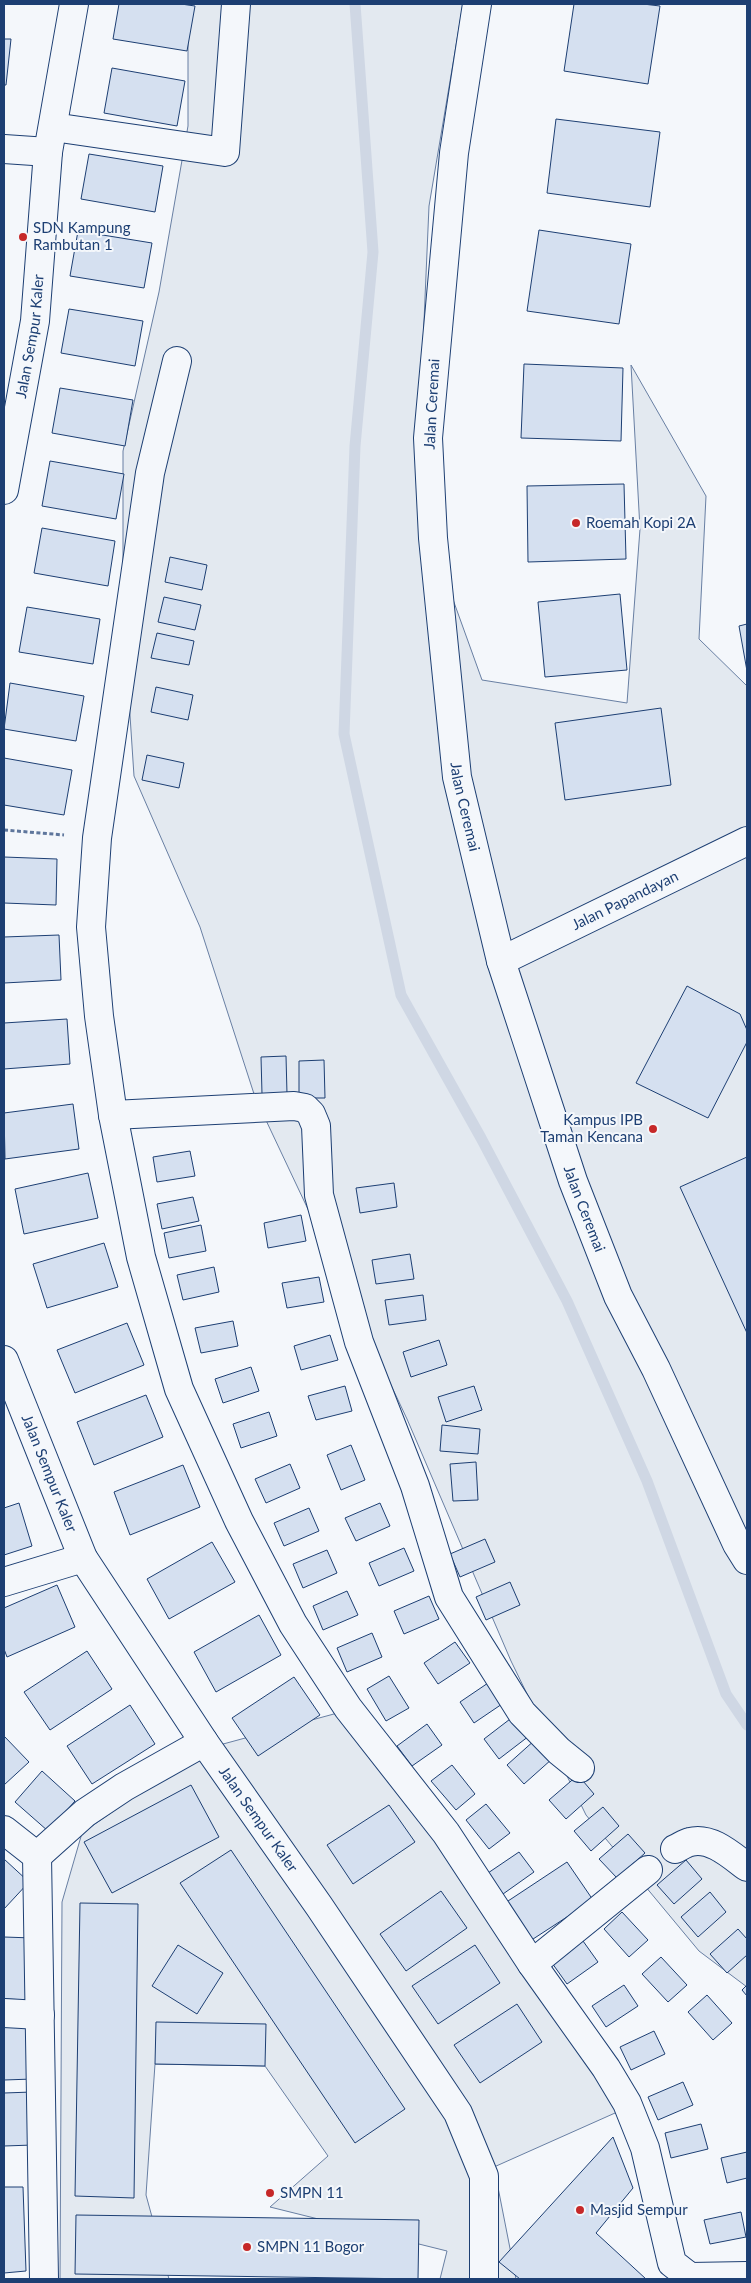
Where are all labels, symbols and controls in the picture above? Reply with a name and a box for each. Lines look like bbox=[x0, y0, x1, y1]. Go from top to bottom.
place label: SDN Kampung Rambutan 1 bbox=[33, 218, 131, 253]
marker: SDN Kampung Rambutan 1 bbox=[17, 231, 29, 243]
street label: Jalan Sempur Kaler bbox=[11, 273, 47, 400]
street label: Jalan Ceremai bbox=[420, 358, 442, 450]
place label: Roemah Kopi 2A bbox=[586, 513, 697, 531]
marker: Roemah Kopi 2A bbox=[570, 517, 582, 529]
street label: Jalan Ceremai bbox=[448, 761, 484, 853]
street label: Jalan Papandayan bbox=[568, 866, 681, 933]
place label: Kampus IPB Taman Kencana bbox=[540, 1110, 643, 1145]
marker: Kampus IPB Taman Kencana bbox=[647, 1123, 659, 1135]
street label: Jalan Ceremai bbox=[561, 1163, 610, 1254]
street label: Jalan Sempur Kaler bbox=[19, 1411, 82, 1535]
street label: Jalan Sempur Kaler bbox=[216, 1762, 303, 1876]
place label: SMPN 11 bbox=[280, 2183, 344, 2201]
marker: SMPN 11 bbox=[264, 2187, 276, 2199]
place label: Masjid Sempur bbox=[590, 2200, 688, 2218]
marker: Masjid Sempur bbox=[574, 2204, 586, 2216]
place label: SMPN 11 Bogor bbox=[257, 2237, 365, 2255]
marker: SMPN 11 Bogor bbox=[241, 2241, 253, 2253]

